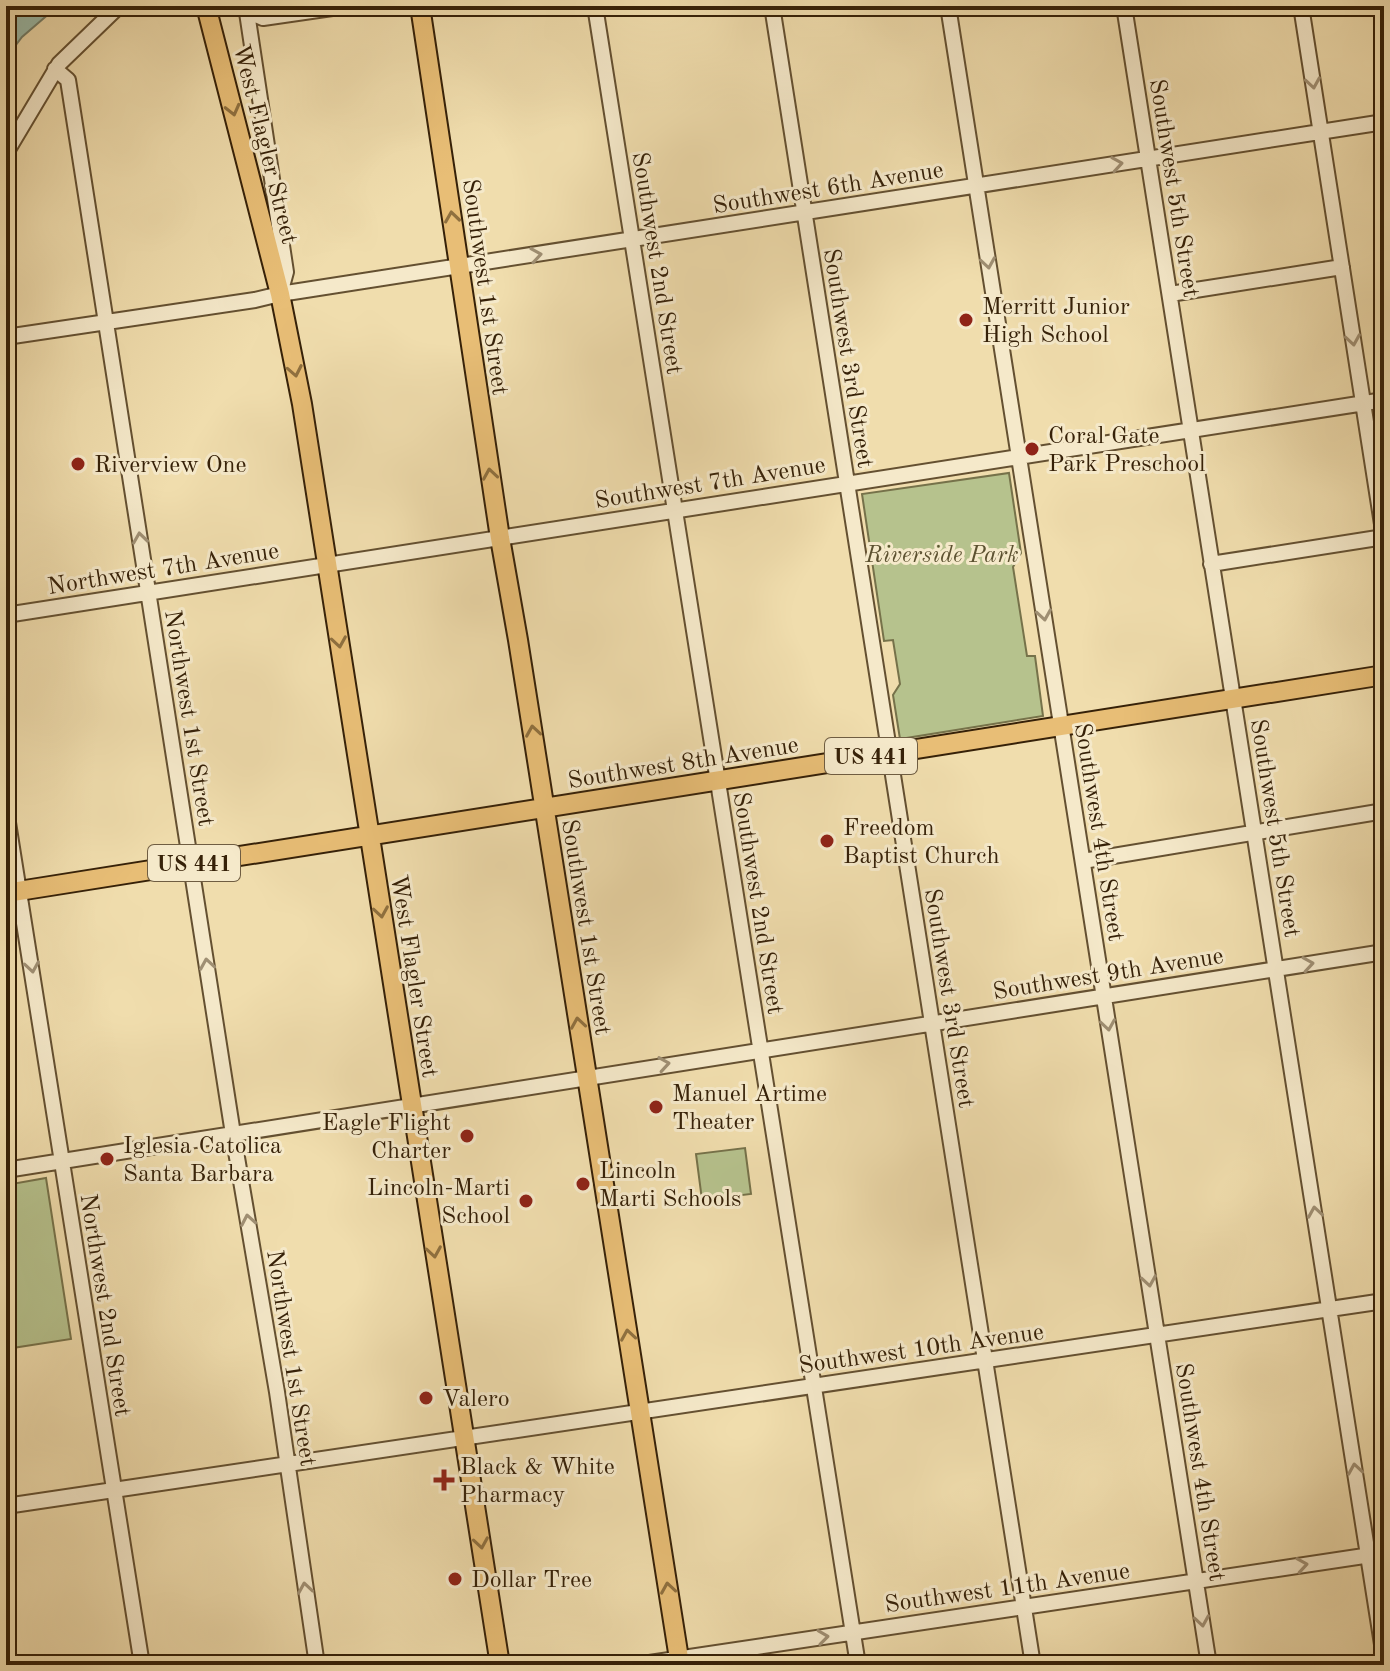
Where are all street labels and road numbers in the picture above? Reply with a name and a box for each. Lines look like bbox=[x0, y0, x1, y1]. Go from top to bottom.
street label: West Flagler Street bbox=[228, 42, 301, 247]
street label: Southwest 5th Street bbox=[1144, 77, 1202, 299]
street label: Southwest 2nd Street bbox=[627, 150, 685, 376]
street label: Southwest 6th Avenue bbox=[711, 159, 945, 219]
street label: Southwest 1st Street bbox=[457, 178, 511, 397]
street label: Southwest 3rd Street bbox=[818, 247, 876, 470]
street label: Southwest 7th Avenue bbox=[593, 454, 827, 514]
street label: Northwest 7th Avenue bbox=[46, 540, 281, 600]
street label: Northwest 1st Street bbox=[159, 608, 217, 828]
street label: Southwest 5th Street bbox=[1245, 717, 1303, 939]
street label: Southwest 4th Street bbox=[1069, 721, 1127, 943]
street label: Southwest 8th Avenue bbox=[566, 734, 800, 794]
road number: US 441 bbox=[825, 738, 917, 774]
street label: Southwest 2nd Street bbox=[728, 790, 786, 1016]
street label: Southwest 1st Street bbox=[556, 818, 614, 1037]
road number: US 441 bbox=[148, 845, 240, 881]
street label: West Flagler Street bbox=[385, 873, 441, 1079]
street label: Southwest 3rd Street bbox=[919, 887, 977, 1110]
street label: Southwest 9th Avenue bbox=[991, 945, 1225, 1005]
street label: Northwest 2nd Street bbox=[75, 1192, 134, 1419]
street label: Northwest 1st Street bbox=[261, 1248, 319, 1468]
street label: Southwest 10th Avenue bbox=[797, 1321, 1045, 1379]
street label: Southwest 4th Street bbox=[1170, 1361, 1228, 1583]
street label: Southwest 11th Avenue bbox=[883, 1560, 1131, 1618]

